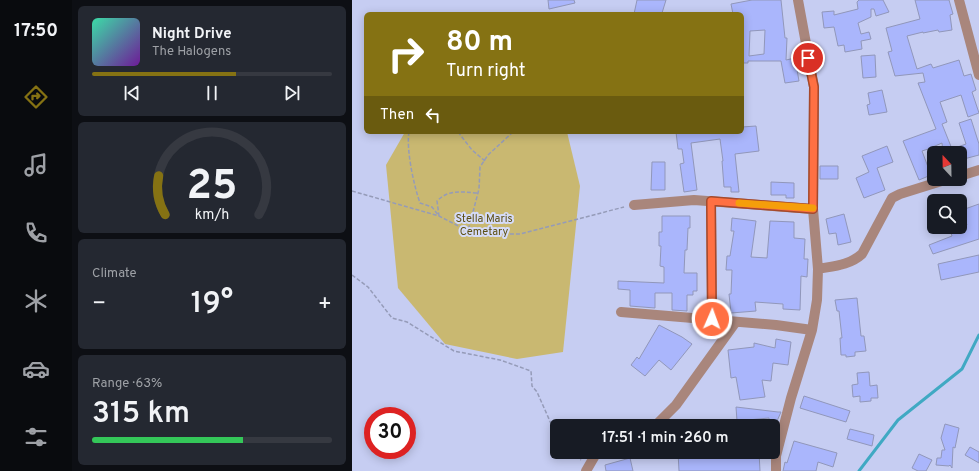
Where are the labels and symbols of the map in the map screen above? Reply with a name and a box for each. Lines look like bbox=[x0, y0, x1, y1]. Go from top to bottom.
pin bbox=[791, 41, 825, 75]
north arrow bbox=[927, 146, 967, 186]
park label: Stella Maris Cemetary bbox=[455, 212, 513, 239]
position arrow bbox=[691, 298, 733, 340]
speed limit sign: 30 bbox=[364, 407, 416, 459]

